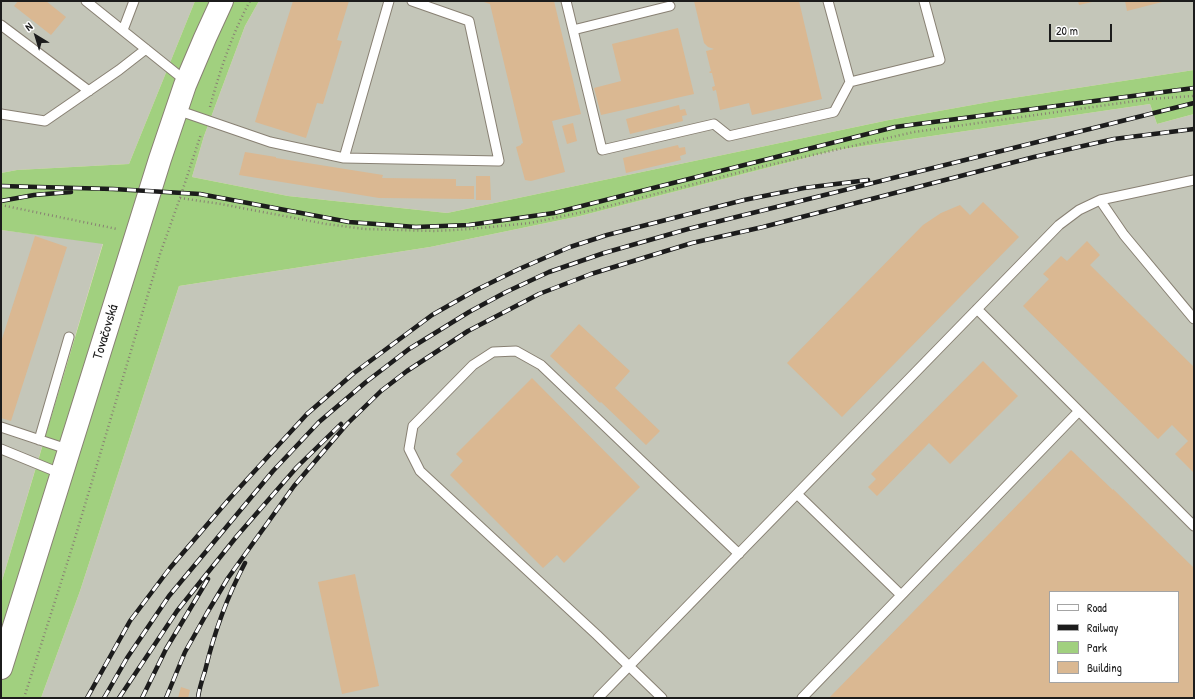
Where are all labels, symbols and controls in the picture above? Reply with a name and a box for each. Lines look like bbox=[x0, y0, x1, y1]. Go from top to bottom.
north arrow bbox=[16, 16, 56, 56]
scale bar bbox=[1051, 16, 1114, 42]
text: N bbox=[22, 19, 35, 34]
text: 20 m bbox=[1056, 22, 1078, 39]
street label: Tovačovská bbox=[90, 302, 122, 362]
legend bbox=[1049, 591, 1179, 683]
text: Road bbox=[1087, 599, 1107, 616]
text: Railway bbox=[1087, 619, 1118, 636]
text: Park bbox=[1087, 639, 1107, 656]
text: Building bbox=[1087, 659, 1122, 676]

